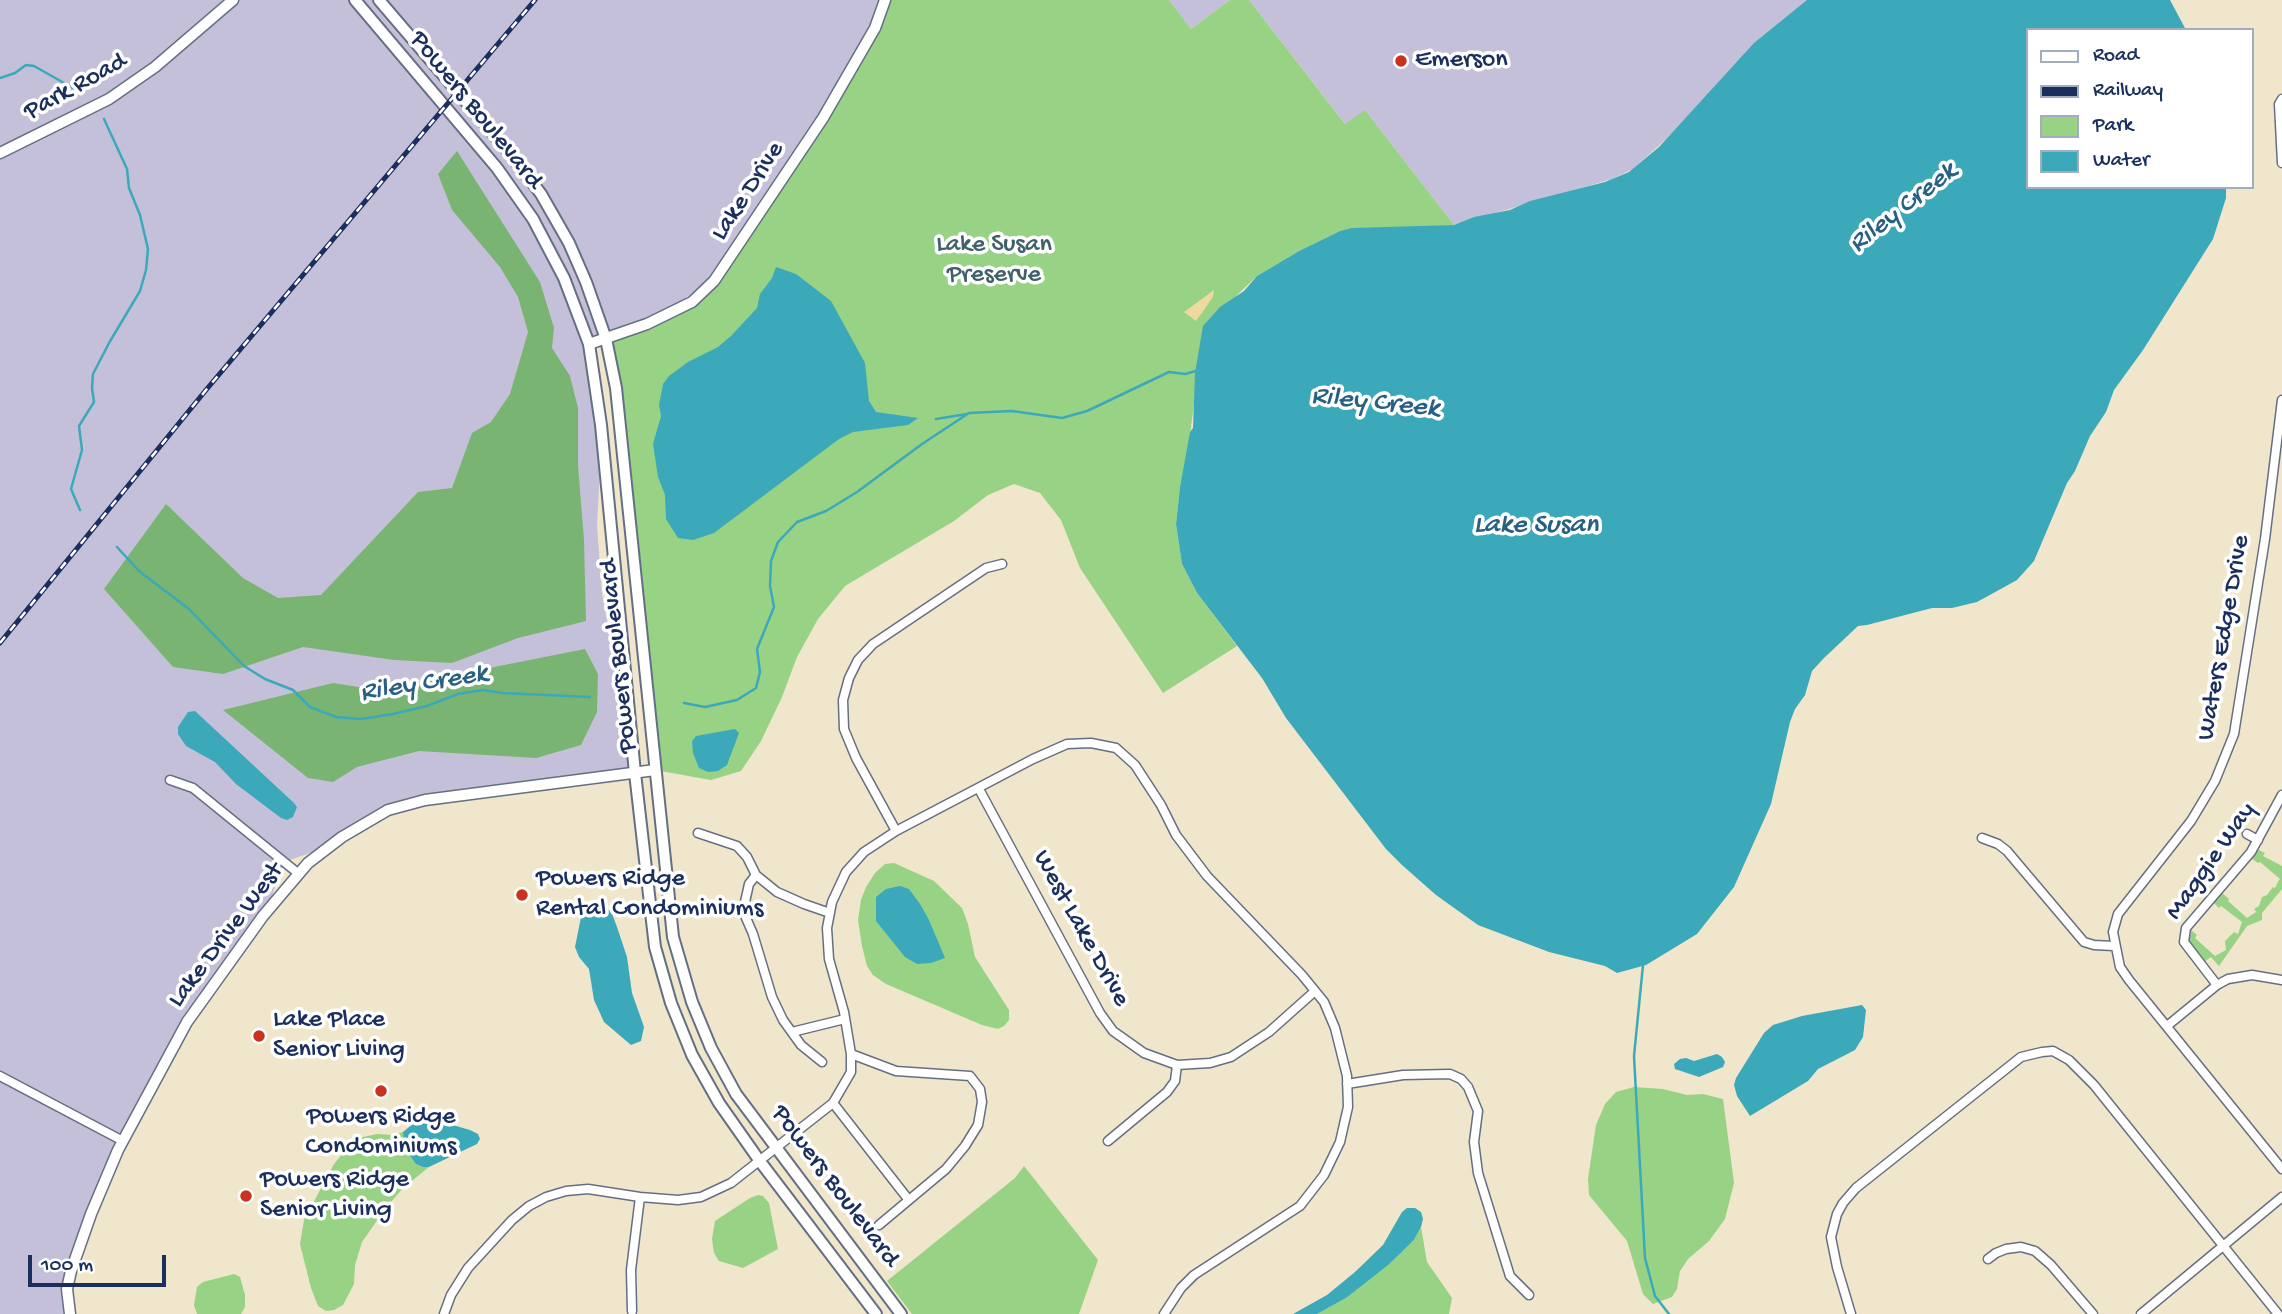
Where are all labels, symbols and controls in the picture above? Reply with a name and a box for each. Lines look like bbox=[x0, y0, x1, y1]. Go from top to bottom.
street label: Powers Boulevard bbox=[402, 25, 548, 197]
legend bbox=[2026, 28, 2254, 189]
text: Road bbox=[2093, 44, 2139, 69]
place label: Emerson bbox=[1415, 45, 1508, 77]
street label: Park Road bbox=[19, 47, 133, 129]
marker: Emerson bbox=[1393, 53, 1409, 69]
text: Railway bbox=[2093, 79, 2163, 104]
text: Park bbox=[2093, 114, 2133, 139]
street label: Lake Drive bbox=[705, 137, 793, 247]
text: Water bbox=[2093, 149, 2149, 174]
water label: Riley Creek bbox=[1843, 156, 1965, 262]
park label: Lake Susan Preserve bbox=[936, 230, 1052, 292]
water label: Riley Creek bbox=[1309, 381, 1441, 427]
water label: Lake Susan bbox=[1474, 510, 1598, 544]
street label: Waters Edge Drive bbox=[2192, 533, 2258, 743]
street label: Powers Boulevard bbox=[594, 557, 646, 755]
water label: Riley Creek bbox=[358, 658, 490, 712]
street label: Maggie Way bbox=[2160, 797, 2264, 927]
street label: West Lake Drive bbox=[1024, 845, 1136, 1013]
street label: Lake Drive West bbox=[162, 857, 292, 1015]
place label: Powers Ridge Rental Condominiums bbox=[536, 864, 763, 926]
marker: Powers Ridge Rental Condominiums bbox=[514, 887, 530, 903]
place label: Lake Place Senior Living bbox=[273, 1005, 405, 1066]
marker: Lake Place Senior Living bbox=[251, 1028, 267, 1044]
marker: Powers Ridge Condominiums bbox=[373, 1083, 389, 1099]
street label: Powers Boulevard bbox=[763, 1100, 905, 1274]
place label: Powers Ridge Condominiums bbox=[306, 1102, 456, 1164]
place label: Powers Ridge Senior Living bbox=[260, 1165, 409, 1226]
marker: Powers Ridge Senior Living bbox=[238, 1188, 254, 1204]
scale bar bbox=[32, 1240, 170, 1284]
text: 100 m bbox=[41, 1254, 93, 1279]

